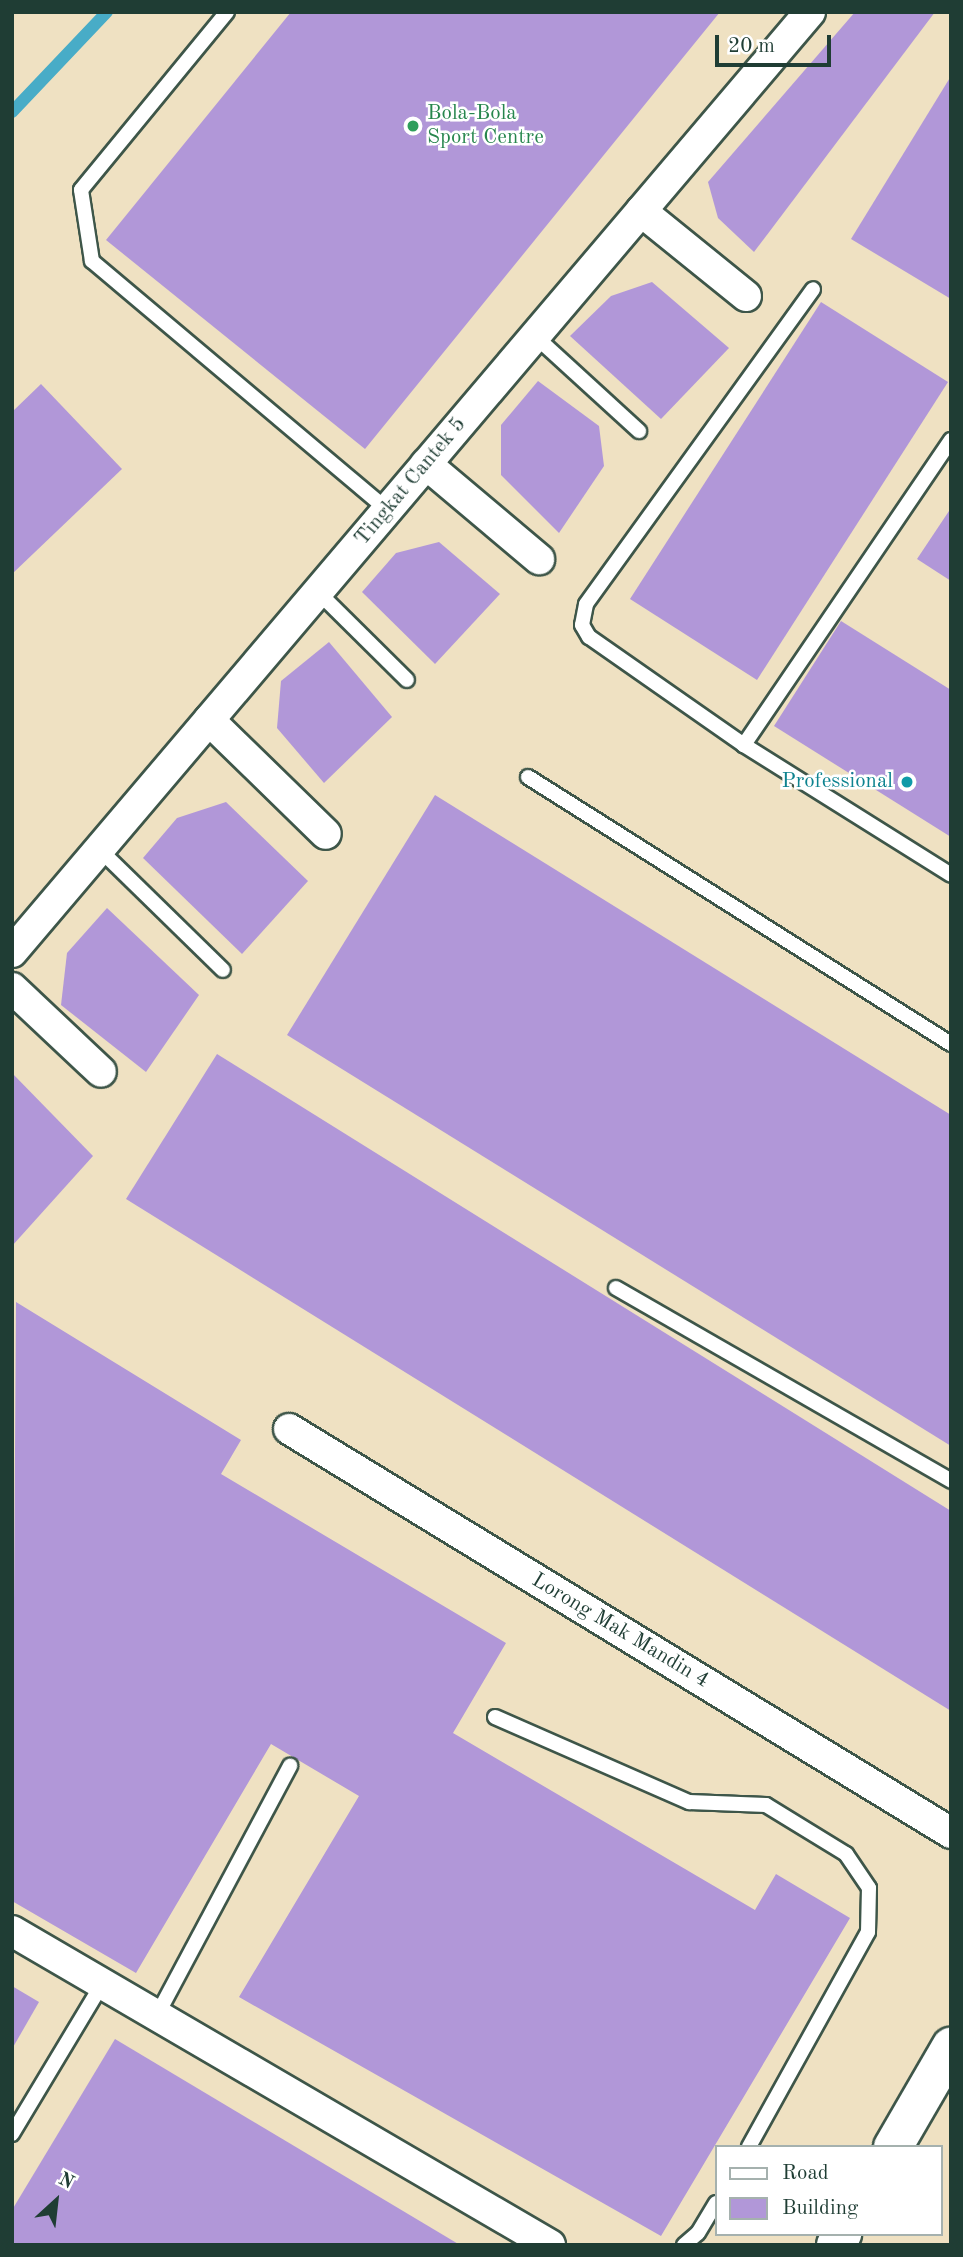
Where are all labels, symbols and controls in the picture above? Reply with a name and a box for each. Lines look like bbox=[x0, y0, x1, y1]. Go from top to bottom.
scale bar bbox=[718, 21, 834, 65]
text: 20 m bbox=[728, 36, 775, 57]
place label: Bola-Bola Sport Centre bbox=[427, 101, 544, 151]
marker: Bola-Bola Sport Centre bbox=[405, 118, 421, 134]
street label: Tingkat Cantek 5 bbox=[350, 413, 472, 551]
place label: Professional bbox=[781, 769, 893, 795]
marker: Professional bbox=[899, 774, 915, 790]
street label: Lorong Mak Mandin 4 bbox=[527, 1568, 713, 1694]
legend bbox=[715, 2145, 942, 2236]
text: Road bbox=[782, 2163, 829, 2184]
north arrow bbox=[21, 2166, 91, 2236]
text: N bbox=[55, 2170, 77, 2194]
text: Building bbox=[782, 2198, 858, 2219]

